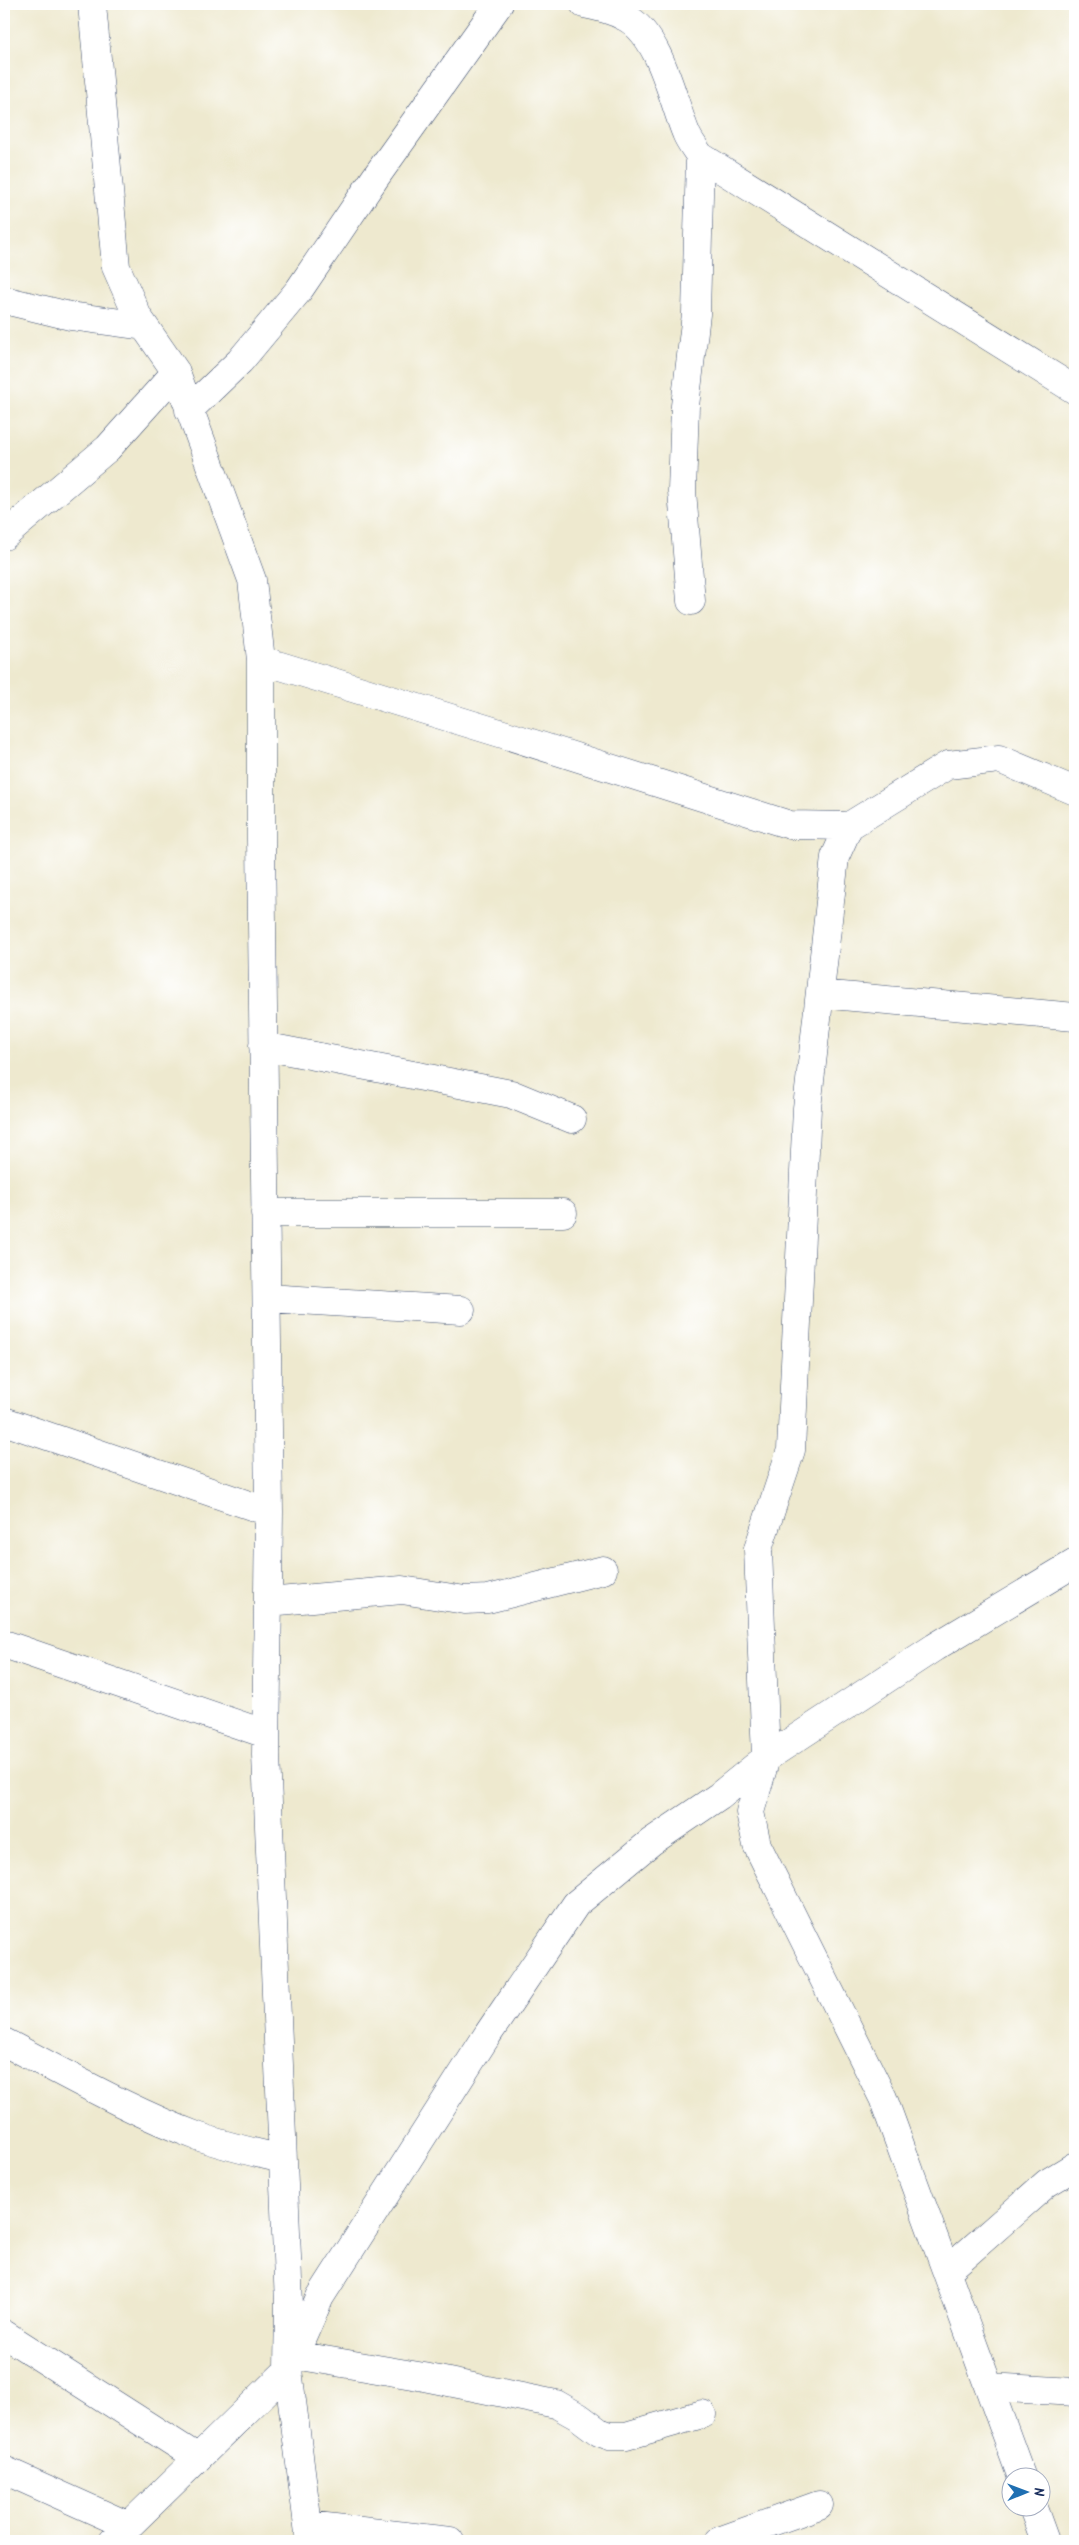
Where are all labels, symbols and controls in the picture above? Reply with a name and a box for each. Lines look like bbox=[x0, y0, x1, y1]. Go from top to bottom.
north arrow bbox=[1002, 2468, 1052, 2518]
text: N bbox=[1027, 2487, 1049, 2497]

